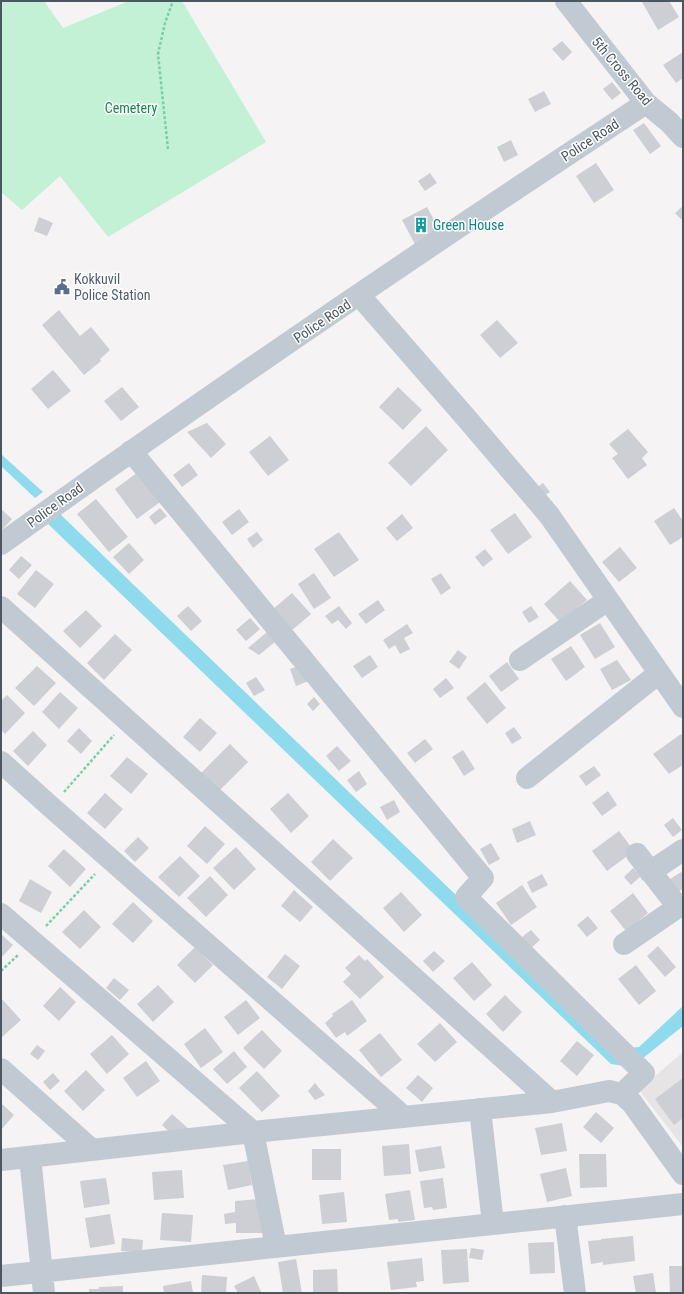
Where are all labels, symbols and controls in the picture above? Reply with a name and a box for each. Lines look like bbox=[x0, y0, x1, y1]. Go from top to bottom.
street label: 5th Cross Road bbox=[589, 34, 655, 108]
park label: Cemetery bbox=[105, 100, 157, 116]
street label: Police Road bbox=[558, 115, 622, 165]
building icon: Green House bbox=[412, 216, 430, 234]
place label: Green House bbox=[433, 217, 504, 233]
place label: Kokkuvil Police Station bbox=[74, 271, 151, 303]
public building icon: Kokkuvil Police Station bbox=[53, 278, 71, 296]
street label: Police Road bbox=[290, 296, 354, 346]
street label: Police Road bbox=[24, 479, 86, 531]

